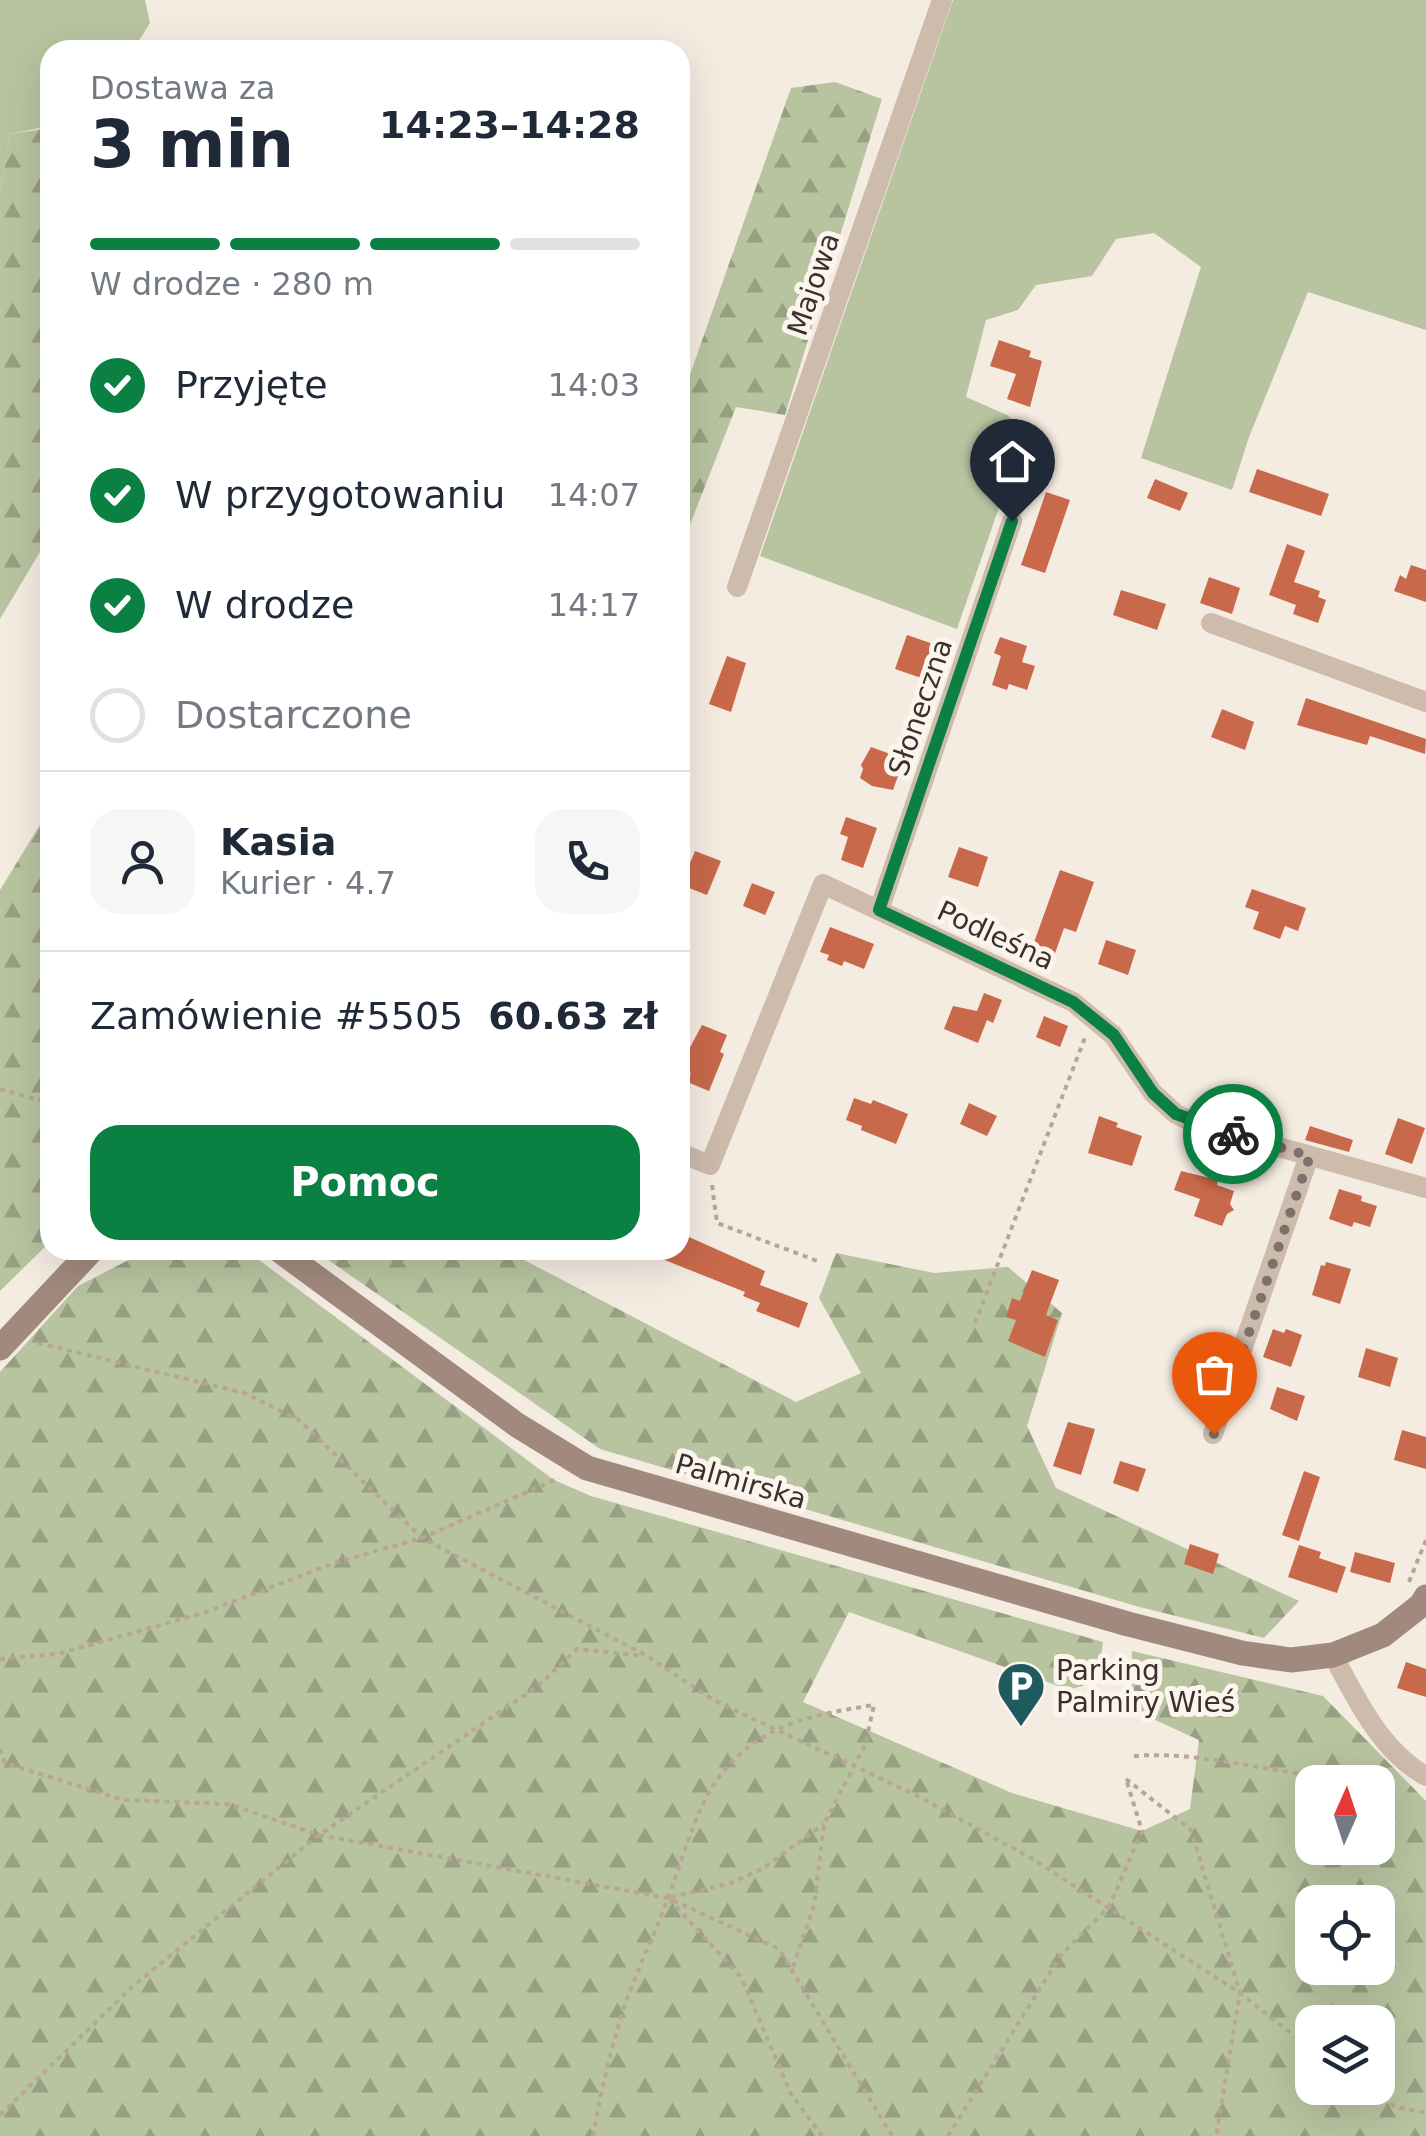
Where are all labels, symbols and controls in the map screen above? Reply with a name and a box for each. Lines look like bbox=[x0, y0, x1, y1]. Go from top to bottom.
text: Dostawa za bbox=[90, 69, 275, 107]
text: 14:23–14:28 bbox=[379, 103, 640, 147]
text: 3 min bbox=[90, 107, 294, 182]
street label: Majowa bbox=[781, 229, 846, 340]
text: W drodze · 280 m bbox=[90, 265, 374, 303]
icon: check bbox=[90, 358, 145, 413]
text: Przyjęte bbox=[175, 363, 328, 407]
text: 14:03 bbox=[548, 366, 640, 404]
pin bbox=[970, 419, 1055, 522]
icon: home bbox=[985, 434, 1040, 489]
icon: check bbox=[90, 468, 145, 523]
text: W przygotowaniu bbox=[175, 473, 505, 517]
text: 14:07 bbox=[548, 476, 640, 514]
icon: check bbox=[90, 578, 145, 633]
text: W drodze bbox=[175, 583, 354, 627]
text: 14:17 bbox=[548, 586, 640, 624]
street label: Słoneczna bbox=[882, 634, 959, 780]
text: Dostarczone bbox=[175, 693, 412, 737]
button: person bbox=[90, 809, 195, 914]
button: phone bbox=[535, 809, 640, 914]
text: Kasia bbox=[220, 820, 336, 864]
text: Kurier · 4.7 bbox=[220, 864, 396, 902]
street label: Podleśna bbox=[932, 894, 1060, 977]
text: Zamówienie #5505 bbox=[90, 994, 463, 1038]
text: 60.63 zł bbox=[488, 994, 658, 1038]
courier bbox=[1183, 1084, 1283, 1184]
icon: bike bbox=[1206, 1107, 1261, 1162]
button: Pomoc bbox=[90, 1125, 640, 1240]
pin bbox=[1172, 1332, 1257, 1435]
icon: bag bbox=[1187, 1347, 1242, 1402]
street label: Palmirska bbox=[672, 1447, 810, 1516]
place label: Parking Palmiry Wieś bbox=[1056, 1654, 1235, 1719]
parking icon: Parking Palmiry Wieś bbox=[995, 1660, 1047, 1728]
north arrow bbox=[1295, 1765, 1395, 1865]
map controls bbox=[1295, 1765, 1395, 2105]
button: locate bbox=[1295, 1885, 1395, 1985]
button: layers bbox=[1295, 2005, 1395, 2105]

